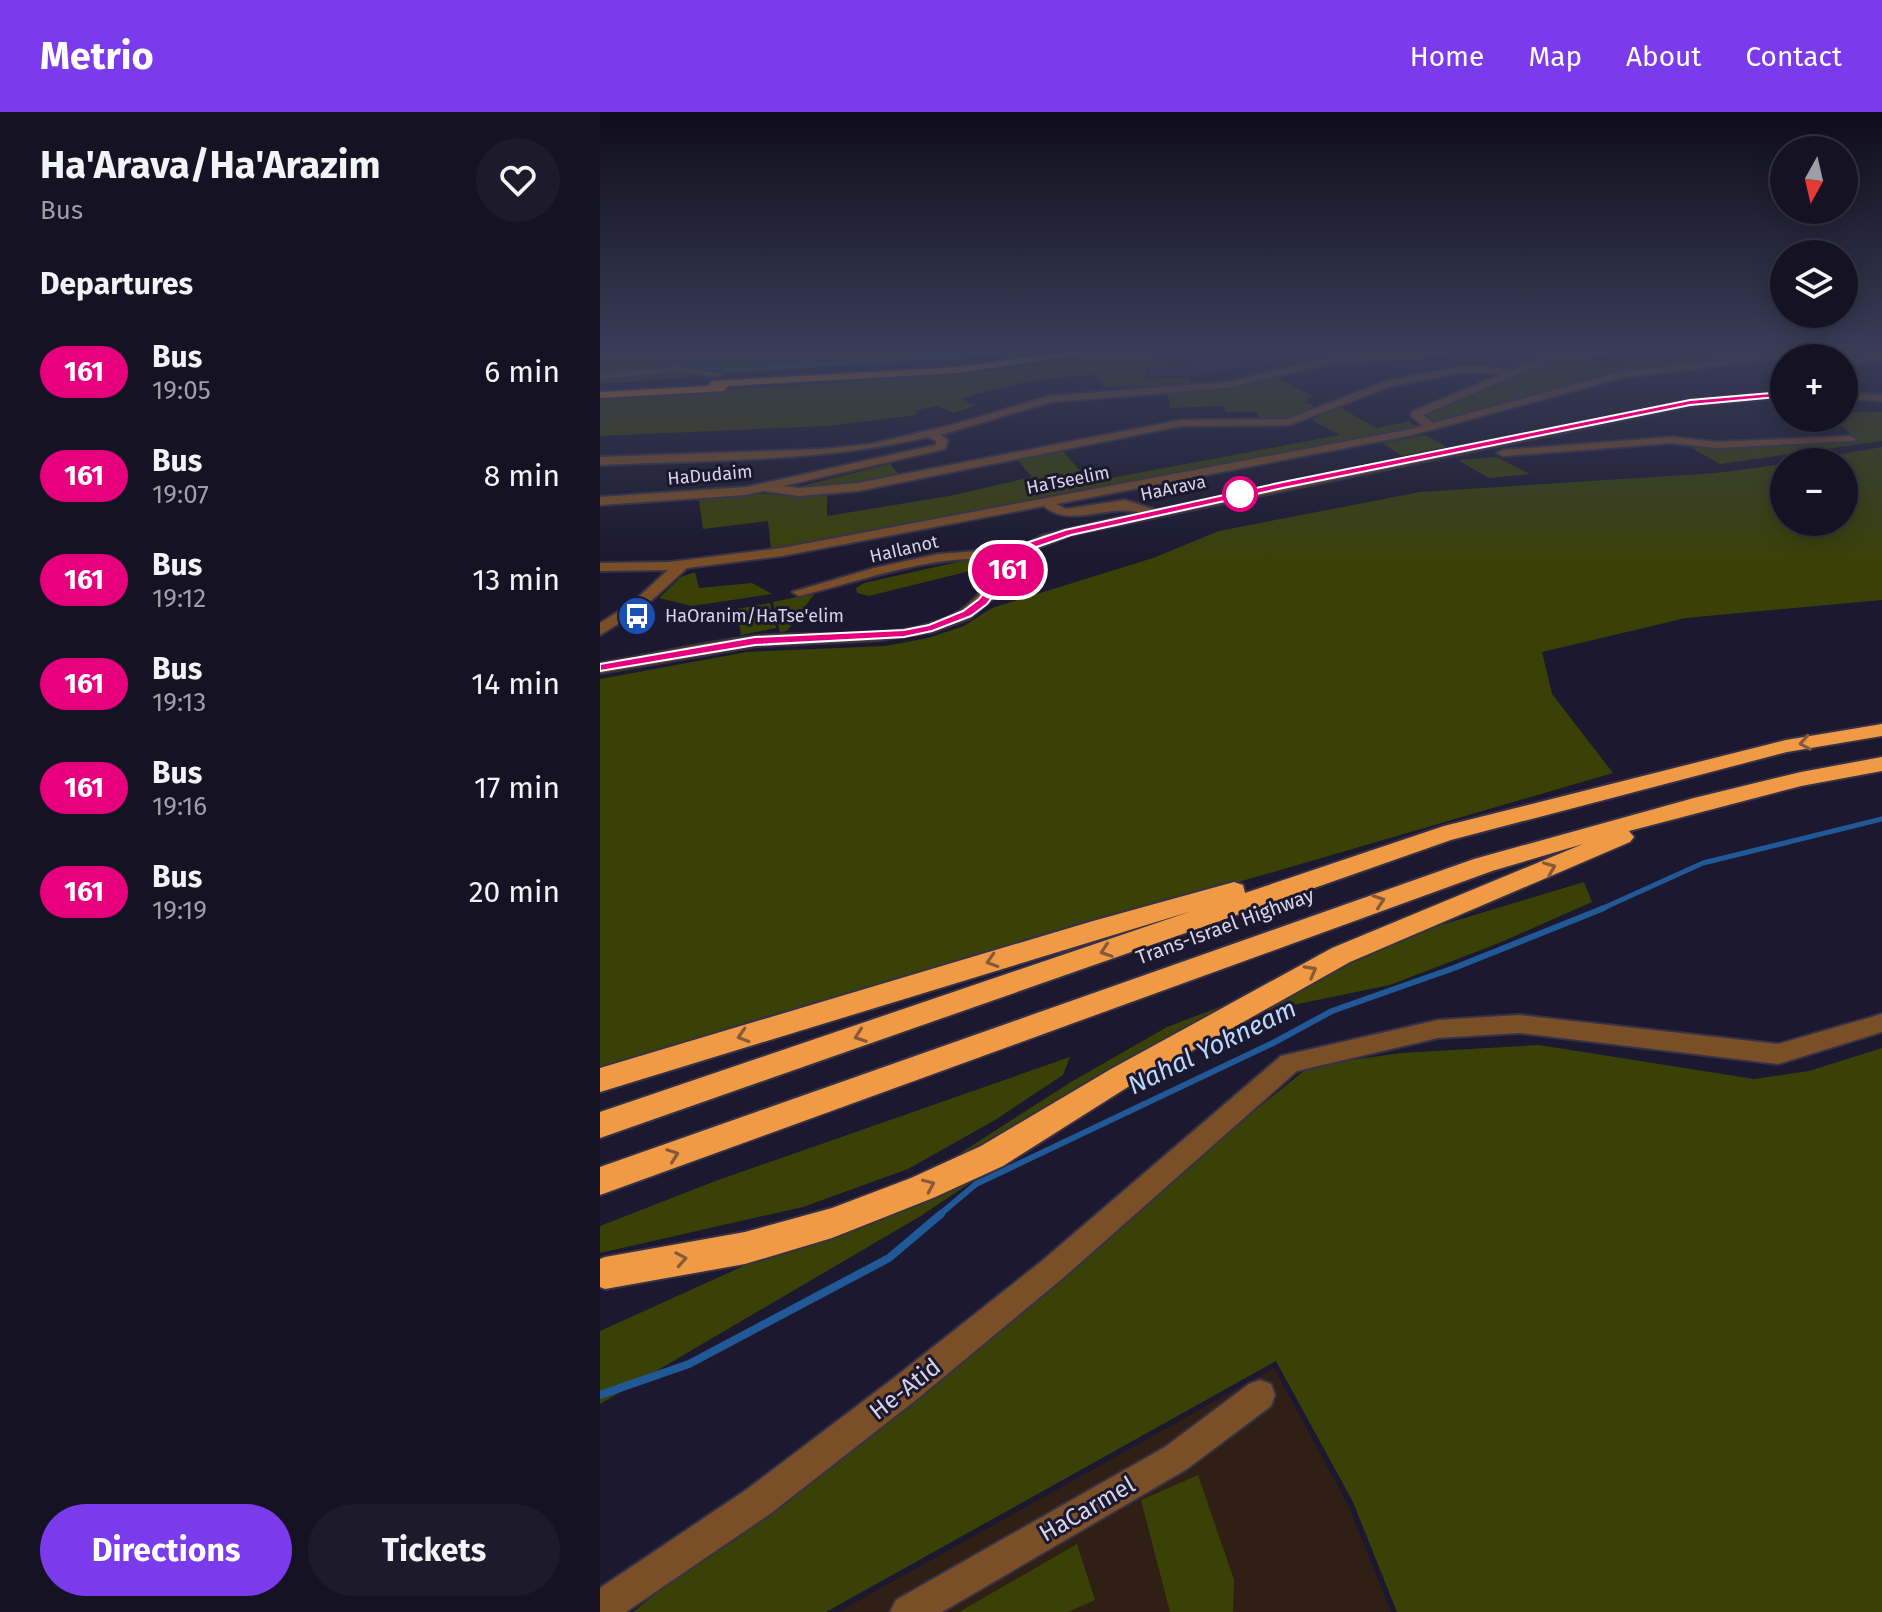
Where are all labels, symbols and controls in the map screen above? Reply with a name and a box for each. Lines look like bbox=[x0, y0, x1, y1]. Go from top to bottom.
text: Metrio bbox=[40, 33, 154, 79]
text: Home bbox=[1410, 40, 1484, 73]
text: Map bbox=[1528, 40, 1582, 73]
text: About bbox=[1626, 40, 1701, 73]
text: Contact bbox=[1745, 40, 1842, 73]
north arrow bbox=[1770, 136, 1858, 224]
map controls bbox=[1770, 136, 1858, 536]
button: heart bbox=[476, 138, 560, 222]
text: Ha'Arava/Ha'Arazim bbox=[40, 142, 381, 188]
text: Bus bbox=[40, 195, 83, 226]
button: layers bbox=[1770, 240, 1858, 328]
text: Departures bbox=[40, 266, 193, 302]
text: Bus bbox=[152, 339, 202, 375]
button: + bbox=[1770, 344, 1858, 432]
text: 6 min bbox=[484, 354, 560, 390]
text: 161 bbox=[64, 355, 104, 388]
text: 19:05 bbox=[152, 375, 211, 406]
text: Bus bbox=[152, 443, 202, 479]
button: − bbox=[1770, 448, 1858, 536]
text: 8 min bbox=[484, 458, 560, 494]
text: 161 bbox=[64, 459, 104, 492]
street label: HaDudaim bbox=[667, 460, 753, 490]
street label: HaTseelim bbox=[1025, 461, 1111, 499]
street label: HaArava bbox=[1138, 470, 1208, 506]
unlabelled marker bbox=[1223, 477, 1257, 511]
text: 19:07 bbox=[152, 479, 209, 510]
street label: HaIlanot bbox=[867, 530, 941, 568]
line badge: 161 bbox=[962, 544, 1054, 596]
text: Bus bbox=[152, 547, 202, 583]
text: 161 bbox=[988, 553, 1028, 586]
text: 13 min bbox=[472, 562, 560, 598]
text: 161 bbox=[64, 563, 104, 596]
text: 19:12 bbox=[152, 583, 206, 614]
bus stop icon: HaOranim/HaTse'elim bbox=[616, 595, 658, 637]
place label: HaOranim/HaTse'elim bbox=[665, 605, 844, 627]
text: Bus bbox=[152, 651, 202, 687]
text: 14 min bbox=[471, 666, 560, 702]
text: 161 bbox=[64, 667, 104, 700]
text: 19:13 bbox=[152, 687, 206, 718]
one-way arrow bbox=[1798, 733, 1812, 750]
text: Bus bbox=[152, 755, 202, 791]
text: 17 min bbox=[474, 770, 560, 806]
text: 161 bbox=[64, 771, 104, 804]
text: 19:16 bbox=[152, 791, 207, 822]
text: Bus bbox=[152, 859, 202, 895]
one-way arrow bbox=[1542, 861, 1556, 878]
text: 20 min bbox=[469, 874, 560, 910]
text: 161 bbox=[64, 875, 104, 908]
street label: Trans-Israel Highway bbox=[1133, 883, 1317, 969]
one-way arrow bbox=[1371, 894, 1385, 910]
text: 19:19 bbox=[152, 895, 207, 926]
one-way arrow bbox=[1100, 941, 1114, 958]
one-way arrow bbox=[985, 952, 999, 968]
one-way arrow bbox=[1303, 965, 1317, 981]
water label: Nahal Yokneam bbox=[1123, 993, 1301, 1101]
one-way arrow bbox=[854, 1026, 868, 1042]
one-way arrow bbox=[737, 1027, 750, 1043]
one-way arrow bbox=[666, 1148, 680, 1165]
one-way arrow bbox=[921, 1178, 936, 1194]
one-way arrow bbox=[675, 1252, 688, 1269]
street label: He-Atid bbox=[864, 1353, 946, 1425]
street label: HaCarmel bbox=[1034, 1470, 1140, 1548]
button: Directions bbox=[40, 1504, 292, 1596]
button: Tickets bbox=[308, 1504, 560, 1596]

